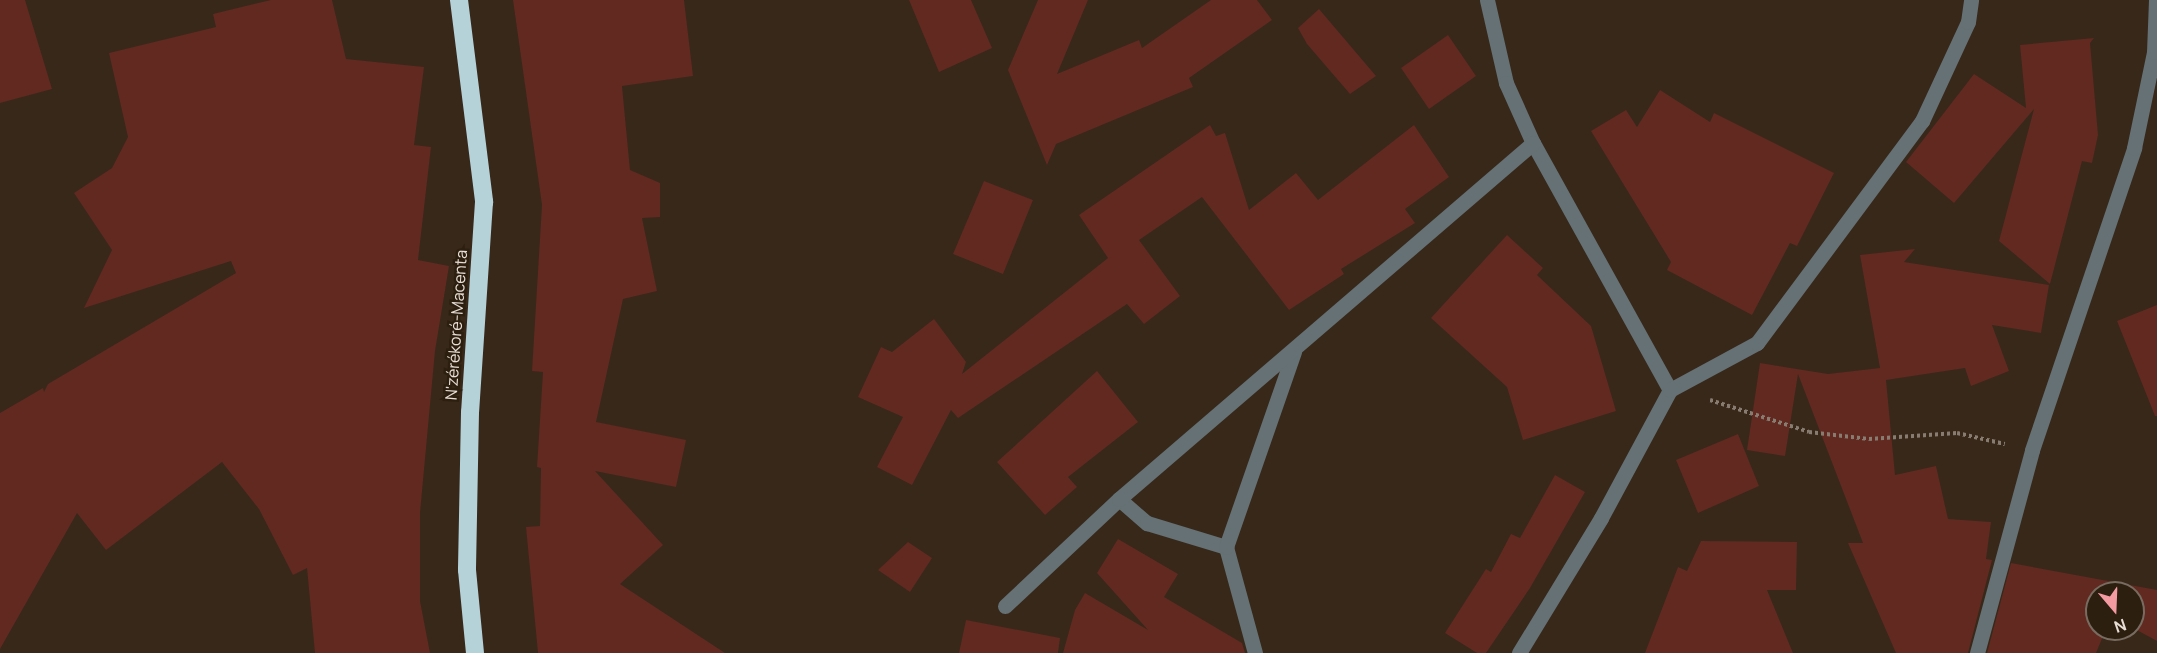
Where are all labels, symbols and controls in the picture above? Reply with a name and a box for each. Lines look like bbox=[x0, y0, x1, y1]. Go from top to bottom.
street label: N'zérékoré-Macenta bbox=[441, 249, 471, 401]
north arrow bbox=[2085, 581, 2145, 641]
text: N bbox=[2111, 614, 2129, 638]

